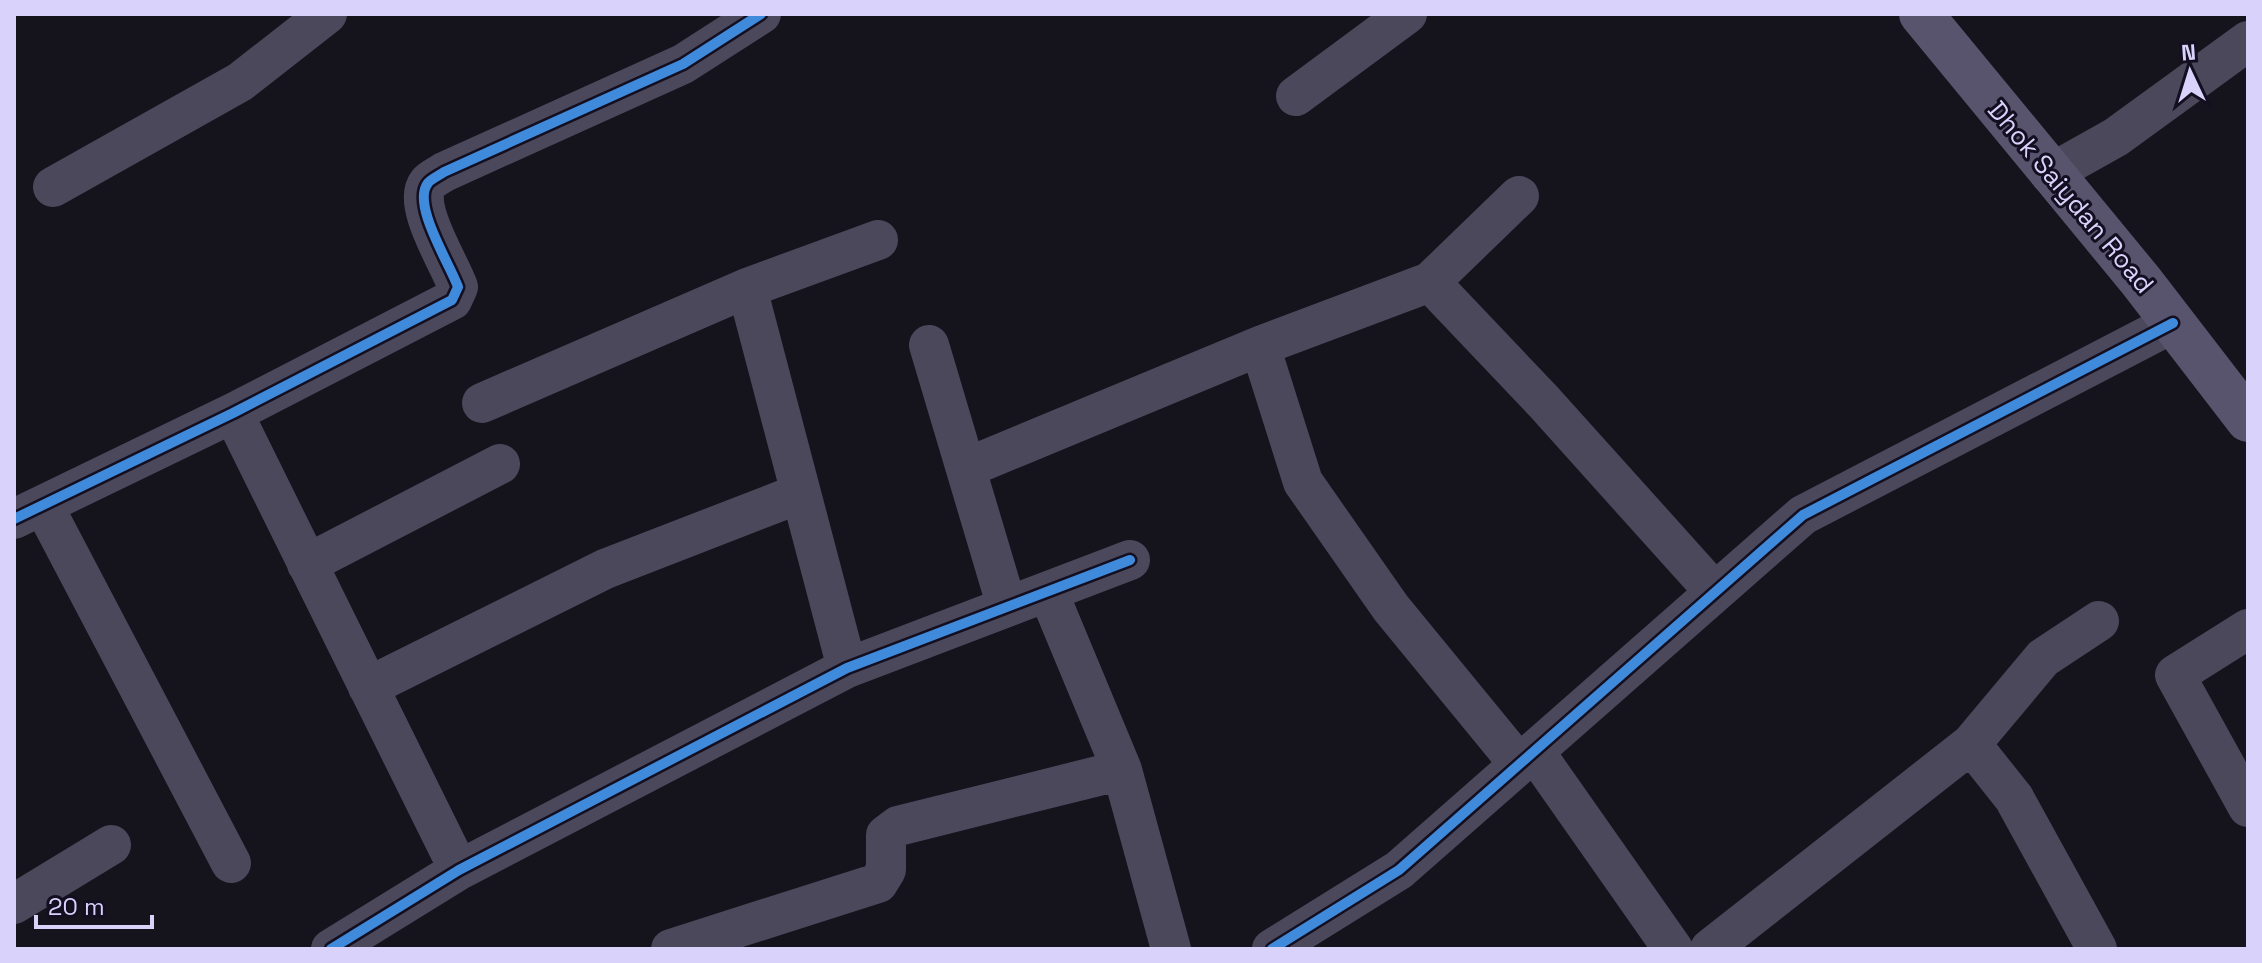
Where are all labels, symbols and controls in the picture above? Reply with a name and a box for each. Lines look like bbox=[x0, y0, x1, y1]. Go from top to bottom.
north arrow bbox=[2150, 32, 2230, 112]
text: N bbox=[2180, 38, 2197, 67]
street label: Dhok Saiydan Road bbox=[1980, 94, 2162, 300]
scale bar bbox=[36, 879, 152, 929]
text: 20 m bbox=[48, 891, 105, 922]

